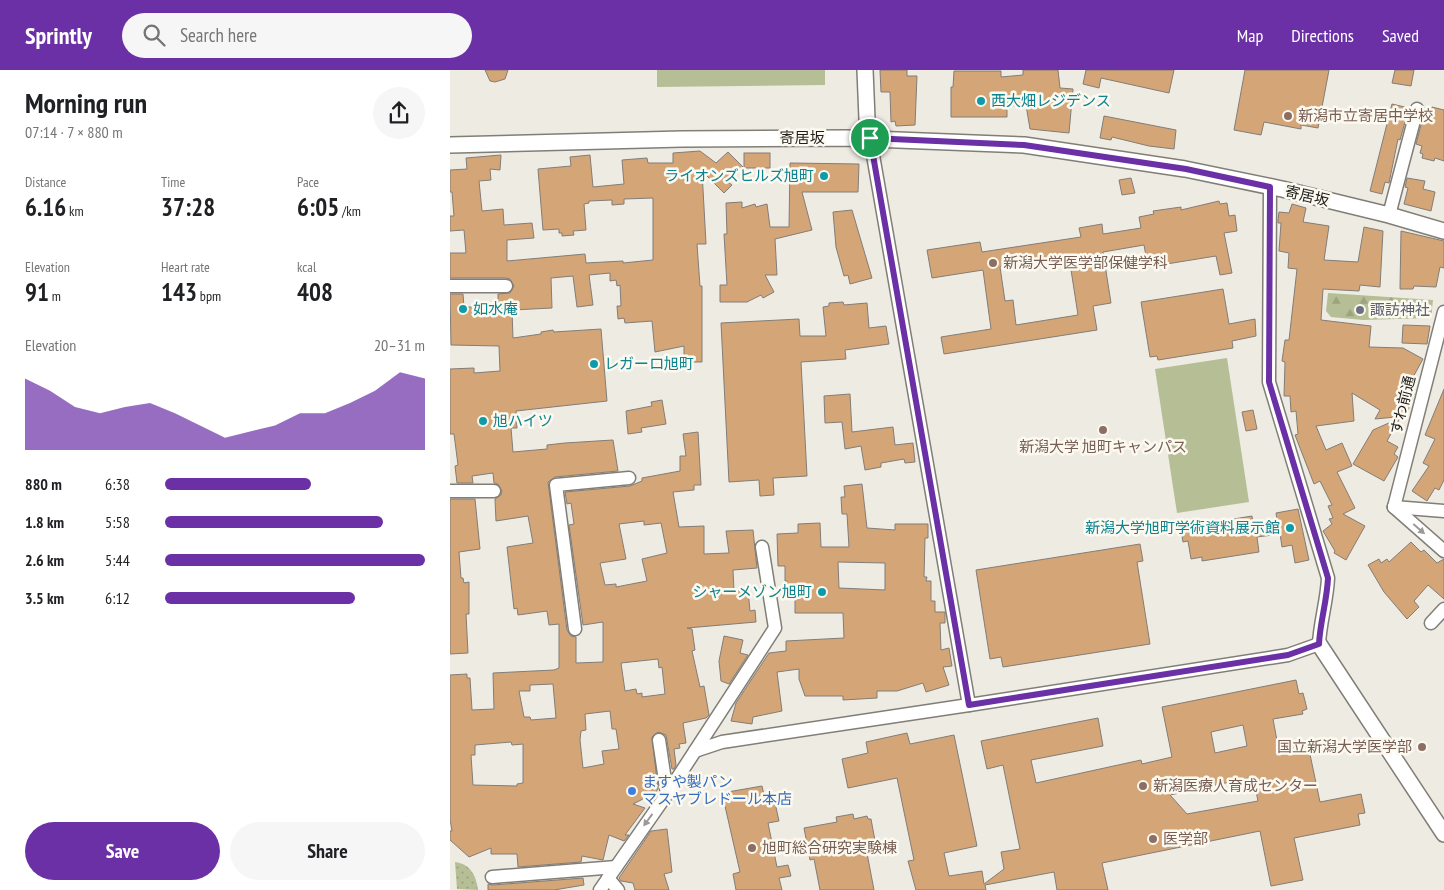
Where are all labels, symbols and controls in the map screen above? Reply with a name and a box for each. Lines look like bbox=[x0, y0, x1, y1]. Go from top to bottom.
search box bbox=[122, 13, 472, 58]
text: Sprintly bbox=[25, 20, 92, 51]
icon: search bbox=[140, 21, 168, 49]
text: Search here bbox=[180, 23, 257, 47]
text: Map bbox=[1237, 24, 1263, 47]
text: Directions bbox=[1291, 24, 1354, 47]
text: Saved bbox=[1382, 24, 1419, 47]
text: Morning run bbox=[25, 84, 147, 121]
button: share bbox=[373, 87, 425, 139]
place label: 西大畑レジデンス bbox=[991, 91, 1111, 110]
marker: 西大畑レジデンス bbox=[975, 95, 987, 107]
place label: 新潟市立寄居中学校 bbox=[1298, 106, 1433, 125]
marker: 新潟市立寄居中学校 bbox=[1282, 110, 1294, 122]
pin bbox=[849, 117, 891, 159]
text: 07:14 · 7 × 880 m bbox=[25, 122, 123, 142]
icon: arrive bbox=[856, 124, 884, 152]
street label: 寄居坂 bbox=[779, 128, 825, 147]
place label: ライオンズヒルズ旭町 bbox=[664, 166, 814, 185]
marker: ライオンズヒルズ旭町 bbox=[818, 170, 830, 182]
text: Distance bbox=[25, 173, 66, 191]
text: Time bbox=[161, 173, 185, 191]
text: Pace bbox=[297, 173, 319, 191]
street label: 寄居坂 bbox=[1283, 181, 1331, 210]
text: 6.16 bbox=[25, 191, 66, 223]
text: 37:28 bbox=[161, 191, 215, 223]
text: 6:05 bbox=[297, 191, 339, 223]
text: km bbox=[66, 202, 84, 220]
text: /km bbox=[339, 202, 361, 220]
place label: 新潟大学医学部保健学科 bbox=[1003, 253, 1168, 272]
marker: 新潟大学医学部保健学科 bbox=[987, 257, 999, 269]
text: Elevation bbox=[25, 258, 70, 276]
text: Heart rate bbox=[161, 258, 210, 276]
text: kcal bbox=[297, 258, 316, 276]
text: 91 bbox=[25, 276, 49, 308]
text: 143 bbox=[161, 276, 197, 308]
text: 408 bbox=[297, 276, 333, 308]
text: m bbox=[49, 287, 61, 305]
text: bpm bbox=[197, 287, 221, 305]
place label: 如水庵 bbox=[473, 299, 518, 318]
place label: 諏訪神社 bbox=[1370, 300, 1430, 319]
marker: 如水庵 bbox=[457, 303, 469, 315]
marker: 諏訪神社 bbox=[1354, 304, 1366, 316]
text: Elevation bbox=[25, 335, 76, 355]
text: 20–31 m bbox=[374, 335, 425, 355]
place label: レガーロ旭町 bbox=[604, 354, 694, 373]
marker: レガーロ旭町 bbox=[588, 358, 600, 370]
street label: すわ前通 bbox=[1386, 373, 1419, 436]
place label: 旭ハイツ bbox=[493, 411, 553, 430]
marker: 旭ハイツ bbox=[477, 415, 489, 427]
marker: 新潟大学 旭町キャンパス bbox=[1097, 424, 1109, 436]
place label: 新潟大学 旭町キャンパス bbox=[1019, 437, 1187, 456]
text: 880 m bbox=[25, 474, 62, 494]
text: 6:38 bbox=[105, 474, 130, 494]
text: 1.8 km bbox=[25, 512, 64, 532]
text: 5:58 bbox=[105, 512, 130, 532]
place label: 新潟大学旭町学術資料展示館 bbox=[1085, 518, 1280, 537]
marker: 新潟大学旭町学術資料展示館 bbox=[1284, 522, 1296, 534]
one-way arrow bbox=[1413, 523, 1425, 534]
text: 2.6 km bbox=[25, 550, 64, 570]
text: 5:44 bbox=[105, 550, 130, 570]
place label: シャーメゾン旭町 bbox=[693, 582, 812, 601]
marker: シャーメゾン旭町 bbox=[816, 586, 828, 598]
text: 3.5 km bbox=[25, 588, 64, 608]
text: 6:12 bbox=[105, 588, 130, 608]
place label: 国立新潟大学医学部 bbox=[1277, 737, 1412, 756]
marker: 国立新潟大学医学部 bbox=[1416, 741, 1428, 753]
place label: ますや製パン マスヤブレドール本店 bbox=[642, 772, 792, 808]
place label: 新潟医療人育成センター bbox=[1153, 776, 1318, 795]
marker: 新潟医療人育成センター bbox=[1137, 780, 1149, 792]
marker: ますや製パン マスヤブレドール本店 bbox=[626, 785, 638, 797]
one-way arrow bbox=[643, 813, 653, 827]
button: Save bbox=[25, 822, 220, 880]
button: Share bbox=[230, 822, 425, 880]
place label: 医学部 bbox=[1163, 829, 1208, 848]
marker: 医学部 bbox=[1147, 833, 1159, 845]
place label: 旭町総合研究実験棟 bbox=[762, 838, 897, 857]
marker: 旭町総合研究実験棟 bbox=[746, 842, 758, 854]

